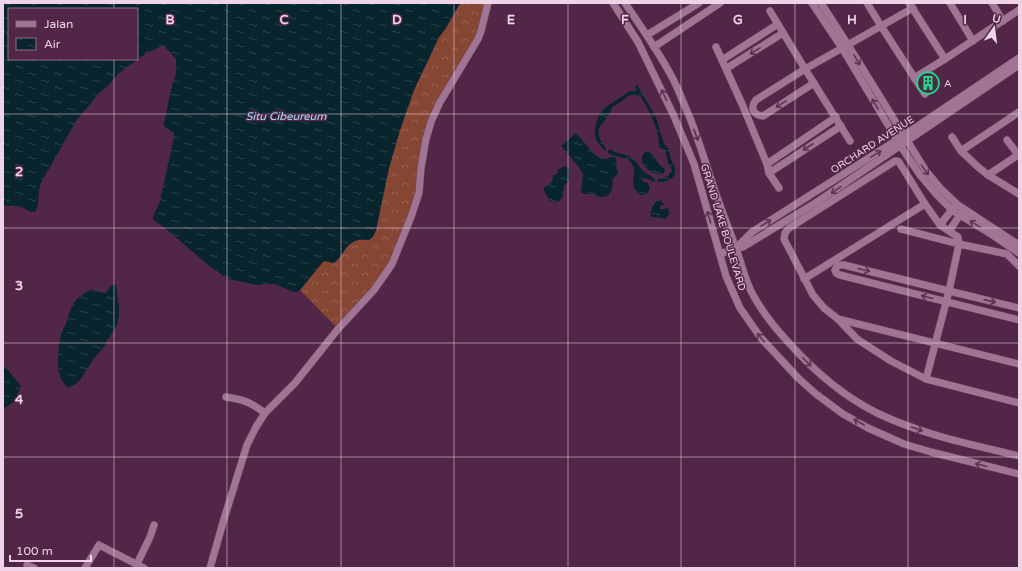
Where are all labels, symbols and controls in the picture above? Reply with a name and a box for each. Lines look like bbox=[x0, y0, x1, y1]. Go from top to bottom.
legend bbox=[8, 8, 138, 60]
north arrow bbox=[974, 8, 1014, 48]
text: U bbox=[991, 11, 1002, 26]
text: B bbox=[165, 12, 175, 28]
text: C bbox=[279, 12, 289, 28]
text: D bbox=[392, 12, 402, 28]
text: E bbox=[507, 12, 515, 28]
text: F bbox=[621, 12, 629, 28]
text: G bbox=[733, 12, 743, 28]
text: H bbox=[847, 12, 857, 28]
text: I bbox=[963, 12, 967, 28]
text: Jalan bbox=[44, 17, 73, 31]
text: Air bbox=[44, 37, 61, 51]
one-way arrow bbox=[749, 47, 761, 55]
one-way arrow bbox=[853, 54, 861, 65]
building icon: A bbox=[915, 70, 941, 96]
place label: A bbox=[944, 78, 951, 90]
one-way arrow bbox=[660, 90, 667, 102]
one-way arrow bbox=[871, 98, 879, 110]
one-way arrow bbox=[776, 100, 787, 108]
water label: Situ Cibeureum bbox=[246, 110, 327, 123]
street label: ORCHARD AVENUE bbox=[829, 113, 916, 176]
one-way arrow bbox=[693, 129, 701, 141]
one-way arrow bbox=[803, 143, 814, 151]
one-way arrow bbox=[870, 149, 882, 157]
street label: GRAND LAKE BOULEVARD bbox=[698, 162, 748, 292]
text: 2 bbox=[15, 164, 23, 180]
one-way arrow bbox=[921, 164, 929, 175]
one-way arrow bbox=[830, 186, 842, 194]
one-way arrow bbox=[705, 211, 712, 224]
one-way arrow bbox=[760, 219, 772, 227]
one-way arrow bbox=[969, 220, 981, 228]
one-way arrow bbox=[857, 267, 870, 274]
text: 3 bbox=[15, 278, 23, 294]
one-way arrow bbox=[921, 292, 934, 300]
one-way arrow bbox=[983, 297, 996, 305]
one-way arrow bbox=[757, 332, 766, 343]
one-way arrow bbox=[802, 357, 812, 367]
text: 4 bbox=[15, 392, 24, 408]
one-way arrow bbox=[853, 418, 865, 426]
one-way arrow bbox=[911, 426, 923, 434]
one-way arrow bbox=[975, 460, 988, 468]
text: 5 bbox=[15, 506, 23, 522]
scale bar bbox=[10, 537, 91, 563]
text: 100 m bbox=[16, 544, 53, 558]

